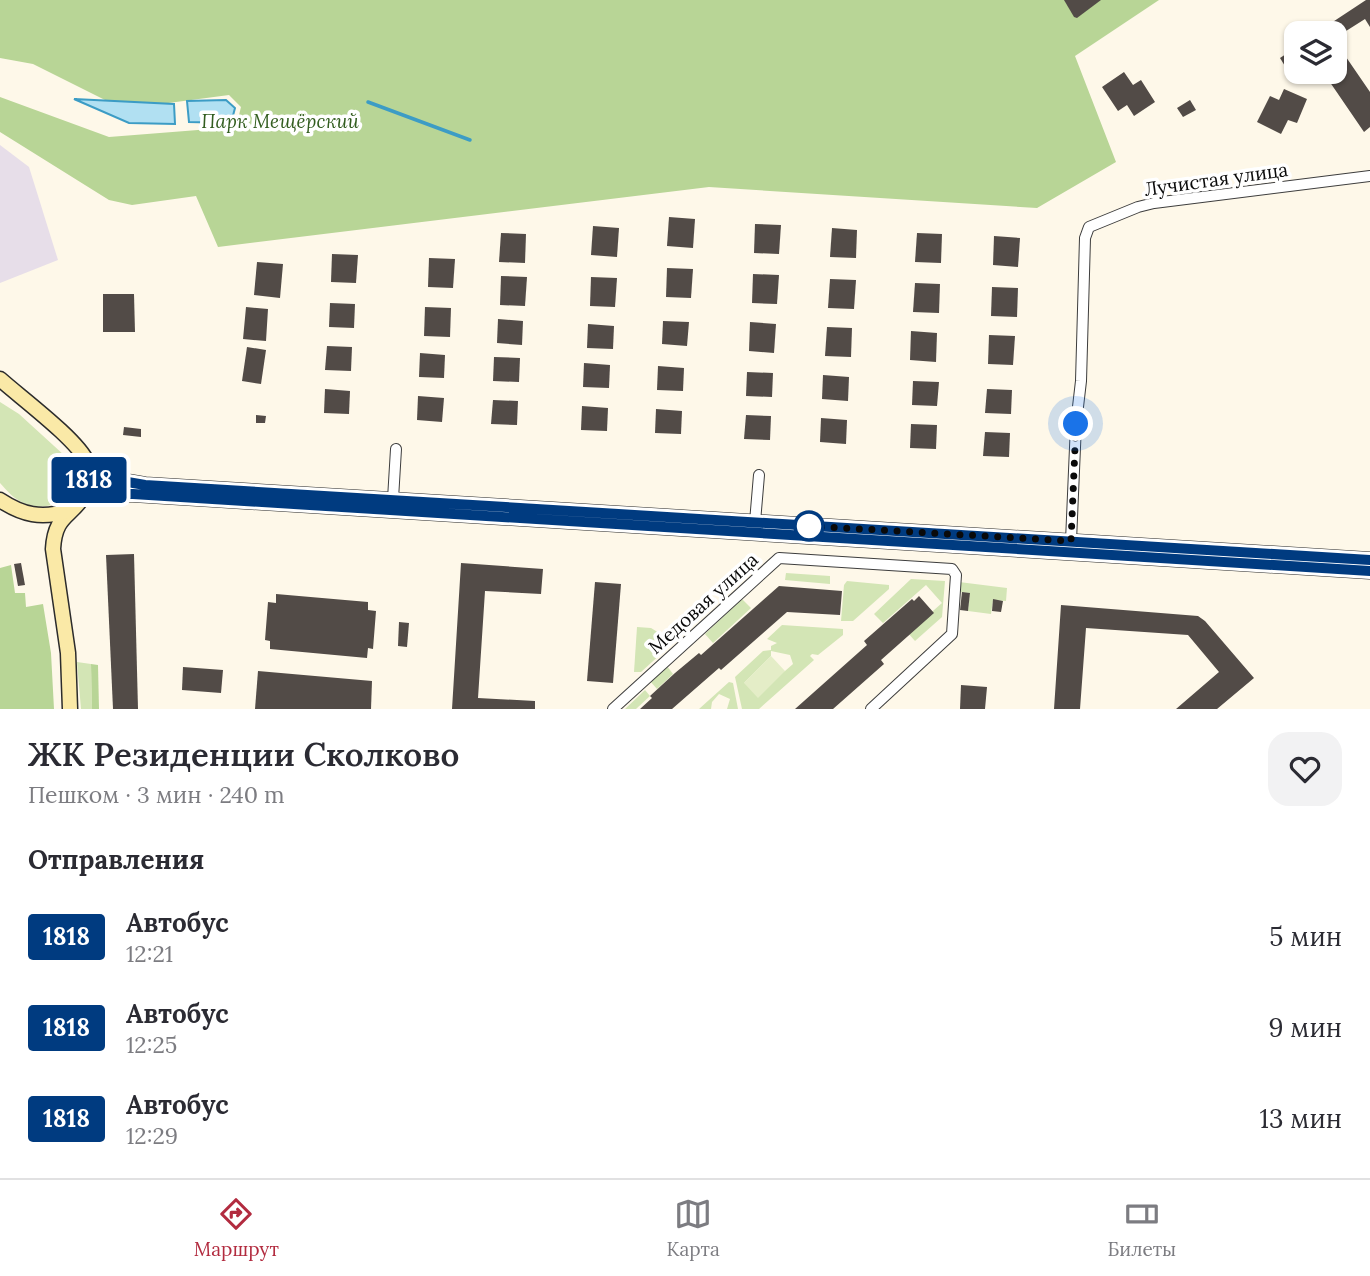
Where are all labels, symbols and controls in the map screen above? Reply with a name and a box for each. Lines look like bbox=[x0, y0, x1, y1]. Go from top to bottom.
map controls bbox=[1284, 21, 1347, 84]
button: layers bbox=[1284, 21, 1347, 84]
park label: Парк Мещёрский bbox=[201, 109, 360, 133]
street label: Лучистая улица bbox=[1143, 157, 1290, 201]
your location bbox=[1058, 406, 1093, 441]
line badge: 1818 bbox=[40, 457, 138, 503]
text: 1818 bbox=[66, 464, 112, 495]
unlabelled marker bbox=[794, 511, 824, 541]
street label: Медовая улица bbox=[643, 547, 763, 659]
button: heart bbox=[1268, 732, 1342, 806]
text: ЖК Резиденции Сколково bbox=[28, 733, 459, 775]
text: Пешком · 3 мин · 240 m bbox=[28, 780, 285, 809]
text: Отправления bbox=[28, 843, 204, 876]
text: Автобус bbox=[126, 906, 229, 939]
text: 5 мин bbox=[1269, 920, 1342, 953]
text: 1818 bbox=[43, 921, 90, 952]
text: 12:21 bbox=[126, 939, 173, 968]
text: Автобус bbox=[126, 997, 229, 1030]
text: 9 мин bbox=[1268, 1011, 1342, 1044]
text: 1818 bbox=[43, 1012, 90, 1043]
text: 12:25 bbox=[126, 1030, 177, 1059]
text: Автобус bbox=[126, 1088, 229, 1121]
text: 13 мин bbox=[1260, 1102, 1342, 1135]
text: 1818 bbox=[43, 1103, 90, 1134]
text: 12:29 bbox=[126, 1121, 178, 1150]
tab: Маршрут bbox=[194, 1195, 279, 1261]
tab: Карта bbox=[666, 1195, 720, 1261]
tab: Билеты bbox=[1107, 1195, 1176, 1261]

